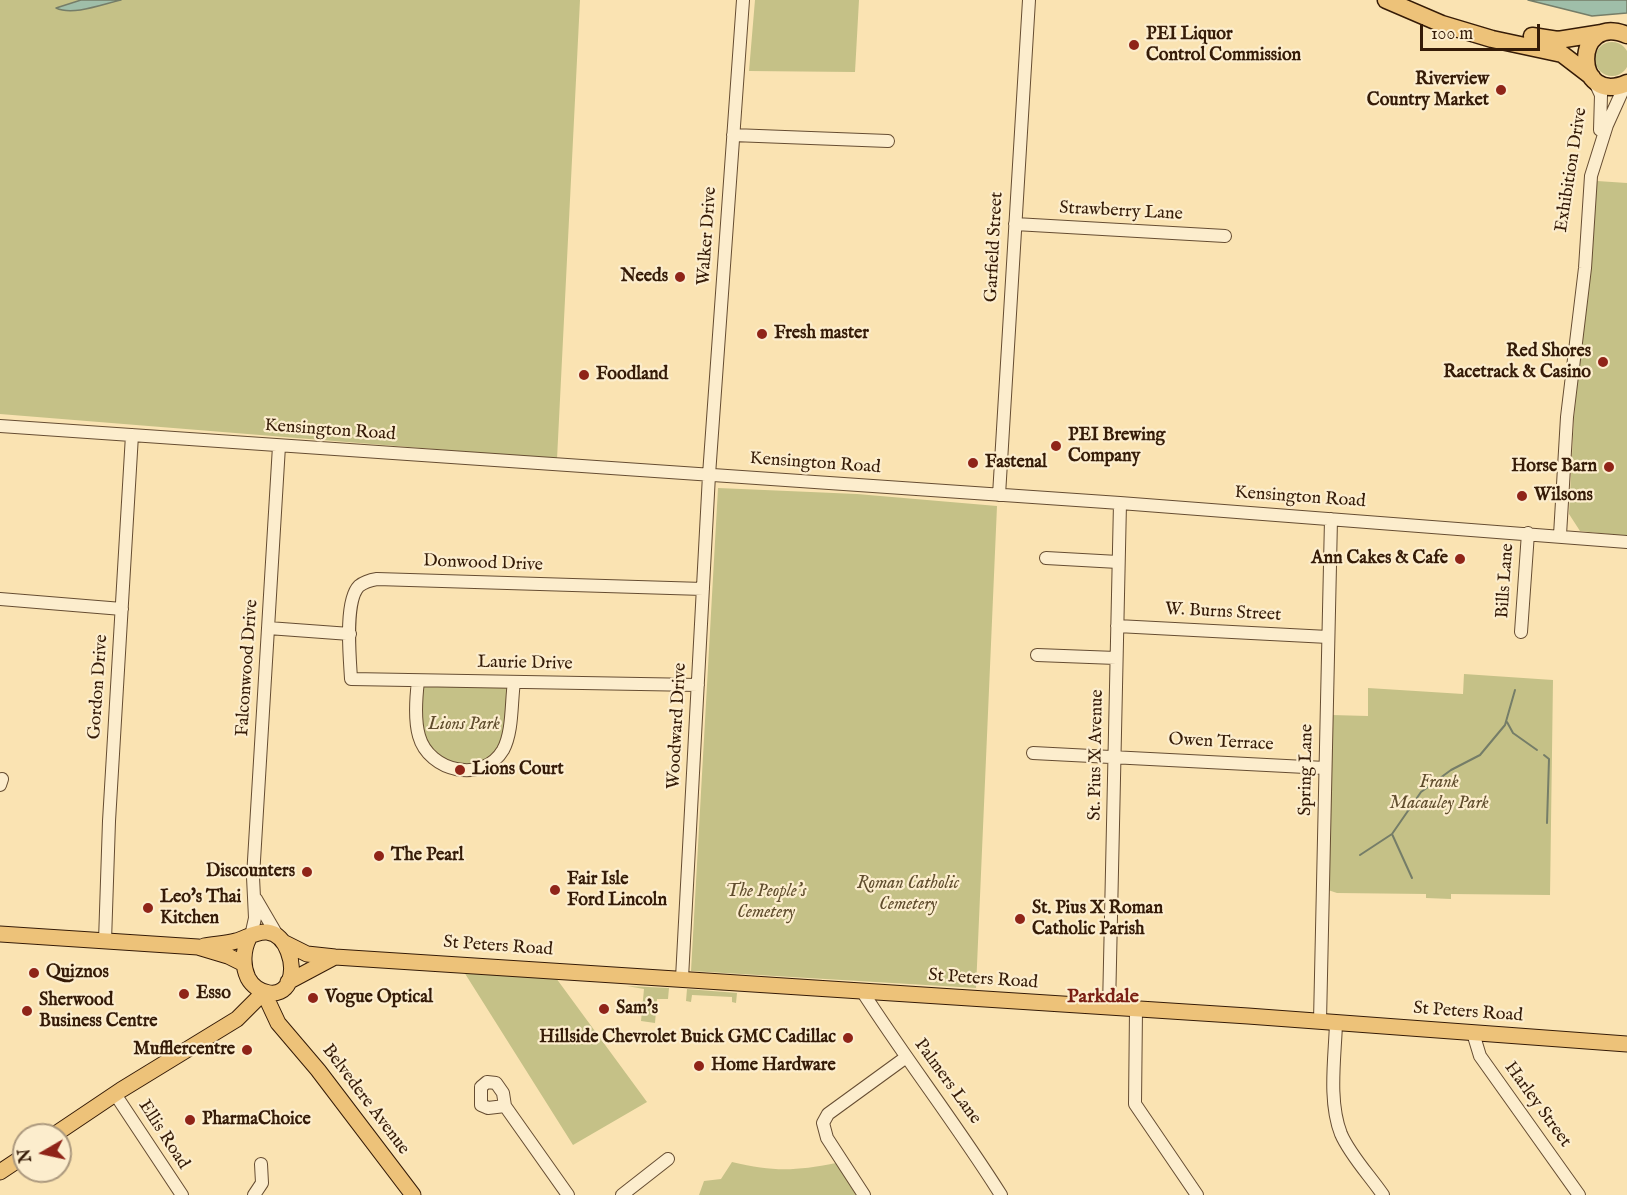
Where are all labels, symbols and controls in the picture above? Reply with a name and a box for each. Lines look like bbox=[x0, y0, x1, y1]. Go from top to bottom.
scale bar bbox=[1423, 12, 1543, 50]
text: 100 m bbox=[1431, 23, 1473, 46]
place label: PEI Liquor Control Commission bbox=[1146, 24, 1301, 66]
marker: PEI Liquor Control Commission bbox=[1127, 38, 1141, 52]
place label: Riverview Country Market bbox=[1367, 69, 1489, 112]
marker: Riverview Country Market bbox=[1494, 83, 1508, 97]
street label: Exhibition Drive bbox=[1551, 106, 1593, 234]
street label: Walker Drive bbox=[694, 186, 722, 286]
street label: Garfield Street bbox=[981, 191, 1009, 303]
street label: Strawberry Lane bbox=[1059, 198, 1183, 226]
place label: Needs bbox=[620, 266, 668, 288]
marker: Needs bbox=[673, 270, 687, 284]
place label: Fresh master bbox=[774, 323, 869, 345]
marker: Fresh master bbox=[755, 327, 769, 341]
place label: Red Shores Racetrack & Casino bbox=[1443, 341, 1591, 384]
marker: Red Shores Racetrack & Casino bbox=[1596, 355, 1610, 369]
place label: Foodland bbox=[596, 364, 668, 386]
marker: Foodland bbox=[577, 368, 591, 382]
street label: Kensington Road bbox=[264, 416, 396, 446]
place label: PEI Brewing Company bbox=[1068, 425, 1165, 468]
marker: PEI Brewing Company bbox=[1049, 439, 1063, 453]
street label: Kensington Road bbox=[749, 449, 881, 479]
place label: Fastenal bbox=[985, 452, 1047, 474]
marker: Fastenal bbox=[966, 456, 980, 470]
place label: Horse Barn bbox=[1511, 456, 1597, 478]
marker: Horse Barn bbox=[1602, 460, 1616, 474]
street label: Kensington Road bbox=[1234, 483, 1366, 513]
place label: Wilsons bbox=[1534, 485, 1593, 507]
marker: Wilsons bbox=[1515, 489, 1529, 503]
street label: Bills Lane bbox=[1493, 543, 1519, 619]
place label: Ann Cakes & Cafe bbox=[1311, 548, 1448, 570]
street label: Donwood Drive bbox=[423, 551, 543, 577]
marker: Ann Cakes & Cafe bbox=[1453, 552, 1467, 566]
street label: Falconwood Drive bbox=[232, 599, 264, 737]
street label: W. Burns Street bbox=[1164, 599, 1282, 627]
street label: Gordon Drive bbox=[85, 634, 113, 740]
street label: Laurie Drive bbox=[477, 652, 573, 676]
street label: Woodward Drive bbox=[664, 662, 692, 790]
street label: St. Pius X Avenue bbox=[1085, 689, 1109, 821]
park label: Lions Park bbox=[428, 714, 500, 736]
street label: Spring Lane bbox=[1295, 724, 1319, 816]
street label: Owen Terrace bbox=[1168, 729, 1274, 757]
place label: Lions Court bbox=[472, 759, 564, 781]
marker: Lions Court bbox=[453, 763, 467, 777]
park label: Frank Macauley Park bbox=[1389, 772, 1489, 814]
place label: The Pearl bbox=[391, 845, 464, 867]
marker: The Pearl bbox=[372, 849, 386, 863]
place label: Discounters bbox=[206, 861, 295, 883]
marker: Discounters bbox=[300, 865, 314, 879]
place label: Fair Isle Ford Lincoln bbox=[567, 869, 667, 912]
park label: Roman Catholic Cemetery bbox=[857, 873, 959, 916]
park label: The People's Cemetery bbox=[726, 881, 806, 924]
marker: Fair Isle Ford Lincoln bbox=[548, 883, 562, 897]
place label: Leo's Thai Kitchen bbox=[160, 887, 241, 930]
place label: St. Pius X Roman Catholic Parish bbox=[1032, 898, 1163, 940]
marker: Leo's Thai Kitchen bbox=[141, 901, 155, 915]
marker: St. Pius X Roman Catholic Parish bbox=[1013, 912, 1027, 926]
street label: St Peters Road bbox=[443, 932, 553, 962]
place label: Quiznos bbox=[46, 962, 109, 984]
street label: St Peters Road bbox=[928, 965, 1038, 995]
marker: Quiznos bbox=[27, 966, 41, 980]
place label: Esso bbox=[196, 983, 231, 1005]
district label: Parkdale bbox=[1067, 986, 1139, 1010]
marker: Esso bbox=[177, 987, 191, 1001]
place label: Vogue Optical bbox=[325, 987, 433, 1009]
place label: Sherwood Business Centre bbox=[39, 990, 158, 1032]
marker: Vogue Optical bbox=[306, 991, 320, 1005]
place label: Sam's bbox=[616, 998, 658, 1020]
street label: St Peters Road bbox=[1413, 998, 1523, 1028]
marker: Sam's bbox=[597, 1002, 611, 1016]
marker: Sherwood Business Centre bbox=[20, 1004, 34, 1018]
place label: Hillside Chevrolet Buick GMC Cadillac bbox=[539, 1027, 836, 1049]
marker: Hillside Chevrolet Buick GMC Cadillac bbox=[841, 1031, 855, 1045]
street label: Palmers Lane bbox=[909, 1035, 985, 1129]
place label: Mufflercentre bbox=[133, 1039, 235, 1061]
street label: Belvedere Avenue bbox=[316, 1041, 414, 1159]
marker: Mufflercentre bbox=[240, 1043, 254, 1057]
place label: Home Hardware bbox=[711, 1055, 836, 1077]
street label: Harley Street bbox=[1499, 1058, 1575, 1152]
marker: Home Hardware bbox=[692, 1059, 706, 1073]
street label: Ellis Road bbox=[133, 1096, 193, 1174]
place label: PharmaChoice bbox=[202, 1109, 311, 1131]
marker: PharmaChoice bbox=[183, 1113, 197, 1127]
north arrow bbox=[12, 1123, 72, 1183]
text: N bbox=[15, 1147, 37, 1164]

